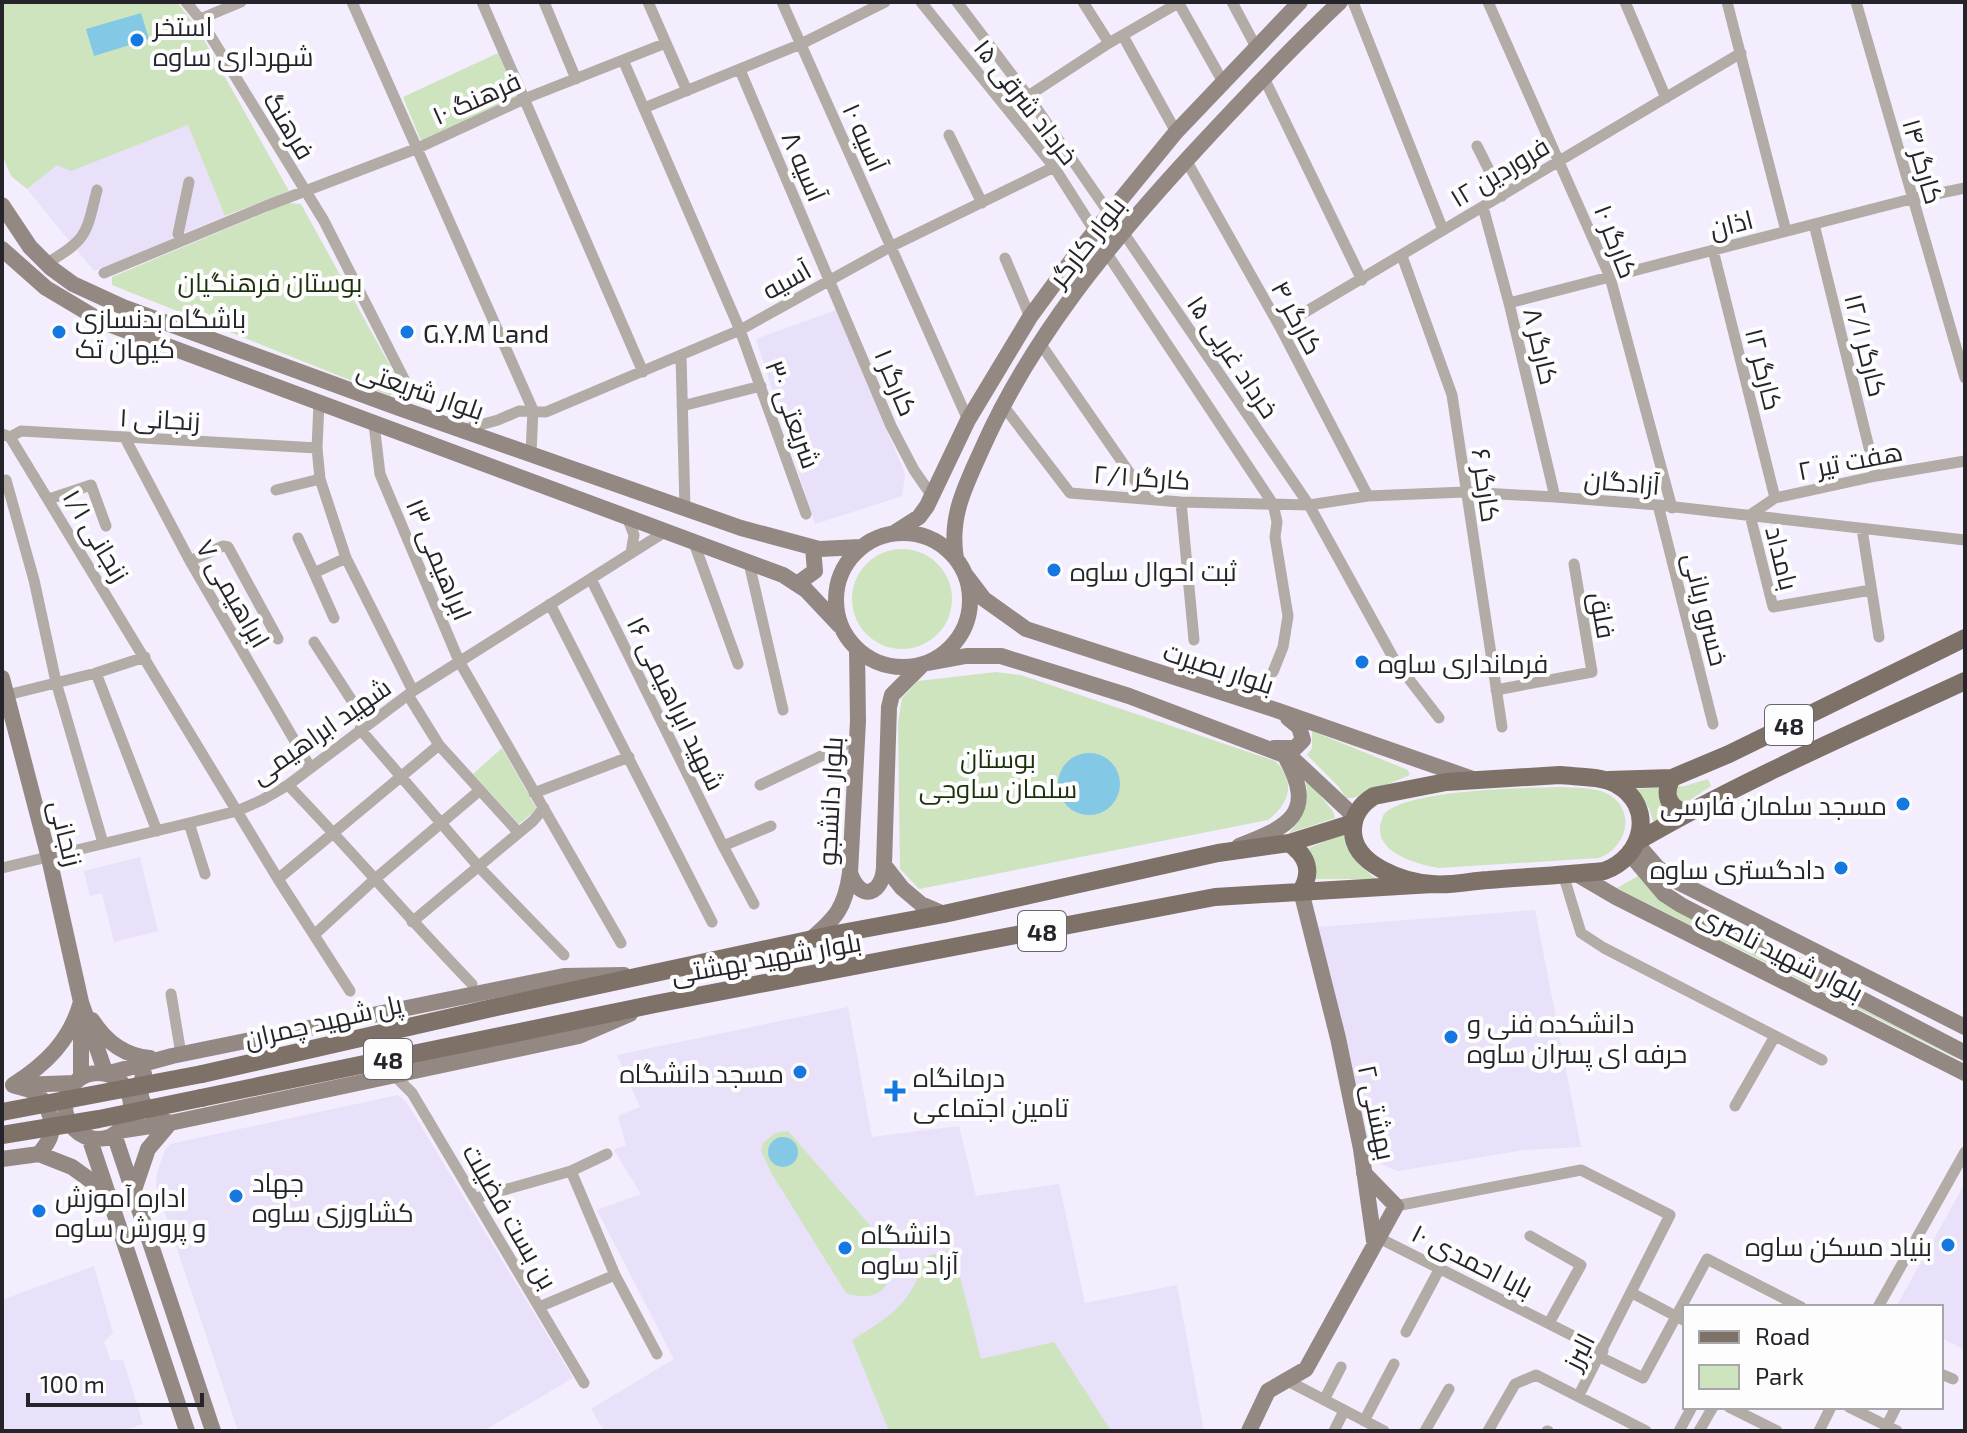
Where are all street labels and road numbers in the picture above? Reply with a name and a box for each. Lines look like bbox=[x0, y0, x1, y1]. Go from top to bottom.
street label: ۱۵ خرداد شرقی bbox=[967, 32, 1086, 171]
street label: فرهنگ ۱۰ bbox=[427, 64, 525, 131]
street label: فرهنگ bbox=[257, 86, 322, 165]
street label: آسیه ۱۰ bbox=[837, 98, 895, 176]
street label: کارگر ۱۴ bbox=[1896, 115, 1951, 207]
street label: آسیه ۸ bbox=[776, 126, 834, 206]
street label: ۱۲ فروردین bbox=[1444, 129, 1555, 214]
street label: بلوار کارگر bbox=[1040, 190, 1132, 294]
street label: کارگر ۱۰ bbox=[1588, 200, 1645, 283]
street label: اذان bbox=[1706, 203, 1756, 244]
street label: آسیه bbox=[756, 253, 816, 305]
street label: کارگر ۴ bbox=[1265, 275, 1330, 360]
street label: ۱۵ خرداد غربی bbox=[1180, 289, 1286, 424]
street label: کارگر ۱۲/۱ bbox=[1838, 290, 1895, 400]
street label: کارگر ۸ bbox=[1517, 304, 1566, 388]
street label: کارگر ۱۲ bbox=[1739, 325, 1790, 414]
street label: کارگر ۱ bbox=[868, 344, 925, 421]
street label: بلوار شریعتی bbox=[353, 353, 489, 427]
street label: شریعتی ۳۰ bbox=[758, 356, 828, 473]
street label: زنجانی ۱ bbox=[119, 400, 201, 438]
street label: هفت تیر ۲ bbox=[1795, 435, 1905, 486]
street label: کارگر ۶ bbox=[1465, 446, 1508, 524]
street label: کارگر ۲/۱ bbox=[1092, 457, 1192, 496]
street label: آزادگان bbox=[1583, 462, 1661, 501]
street label: زنجانی ۱/۱ bbox=[56, 483, 137, 588]
street label: ابراهیمی ۱۳ bbox=[399, 494, 479, 625]
street label: بامداد bbox=[1760, 523, 1806, 593]
street label: ابراهیمی ۷ bbox=[189, 533, 277, 654]
street label: خسرو ربانی bbox=[1676, 549, 1736, 669]
street label: فلق bbox=[1583, 589, 1623, 641]
street label: شهید ابراهیمی ۱۶ bbox=[620, 611, 733, 796]
street label: بلوار بصیرت bbox=[1159, 635, 1278, 700]
street label: شهید ابراهیمی bbox=[244, 670, 397, 791]
road number: 48 bbox=[1765, 705, 1813, 745]
street label: بلوار دانشجو bbox=[810, 736, 849, 866]
street label: زنجانی bbox=[42, 797, 90, 870]
street label: بلوار شهید ناصری bbox=[1692, 897, 1869, 1009]
road number: 48 bbox=[1018, 911, 1066, 951]
street label: بلوار شهید بهشتی bbox=[668, 925, 864, 991]
street label: پل شهید چمران bbox=[241, 987, 406, 1056]
road number: 48 bbox=[364, 1039, 412, 1079]
street label: بهشتی ۲ bbox=[1351, 1062, 1403, 1163]
street label: بن بست فضیلت bbox=[455, 1138, 565, 1295]
street label: بابا احمدی ۱۰ bbox=[1407, 1216, 1539, 1305]
street label: البرز bbox=[1555, 1328, 1601, 1377]

